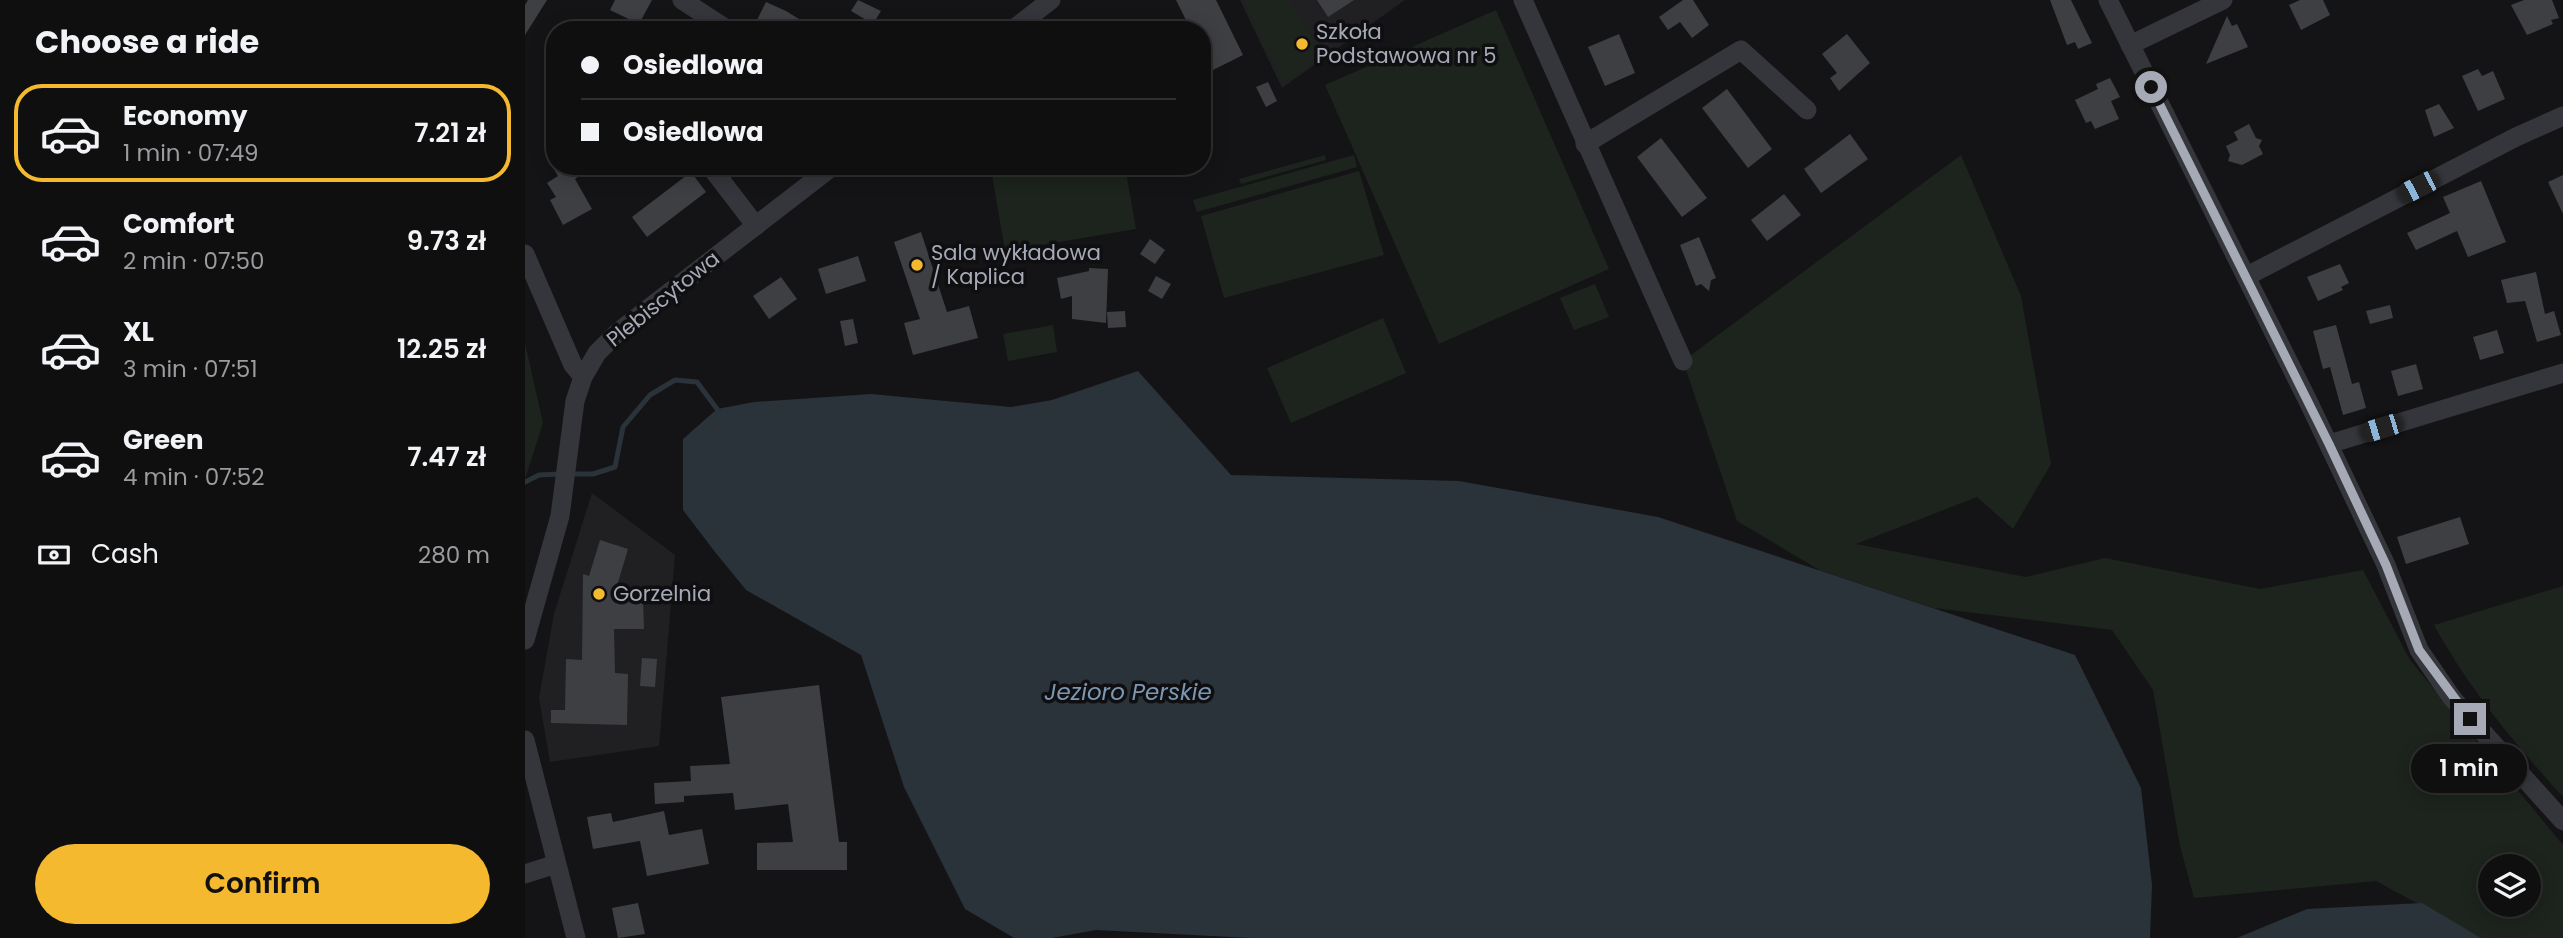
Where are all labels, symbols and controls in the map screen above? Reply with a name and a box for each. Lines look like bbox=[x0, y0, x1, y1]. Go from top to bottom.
place label: Szkoła Podstawowa nr 5 bbox=[1316, 17, 1496, 70]
text: Choose a ride bbox=[35, 19, 259, 64]
marker: Szkoła Podstawowa nr 5 bbox=[1294, 36, 1310, 52]
text: Osiedlowa bbox=[623, 47, 764, 83]
route start bbox=[2135, 71, 2167, 103]
text: Economy bbox=[123, 98, 247, 134]
icon: car bbox=[39, 102, 102, 165]
text: Osiedlowa bbox=[623, 114, 764, 150]
text: 7.21 zł bbox=[414, 115, 486, 151]
text: 1 min · 07:49 bbox=[123, 137, 259, 169]
car bbox=[2395, 168, 2442, 206]
text: Comfort bbox=[123, 206, 235, 242]
icon: car bbox=[39, 210, 102, 273]
text: 9.73 zł bbox=[407, 223, 486, 259]
place label: Sala wykładowa / Kaplica bbox=[931, 238, 1101, 291]
street label: Plebiscytowa bbox=[600, 244, 725, 353]
text: 2 min · 07:50 bbox=[123, 245, 264, 277]
marker: Sala wykładowa / Kaplica bbox=[909, 257, 925, 273]
text: XL bbox=[123, 314, 154, 350]
icon: car bbox=[39, 318, 102, 381]
text: 12.25 zł bbox=[397, 331, 486, 367]
text: 3 min · 07:51 bbox=[123, 353, 258, 385]
car bbox=[2358, 412, 2405, 444]
text: Green bbox=[123, 422, 204, 458]
icon: car bbox=[39, 426, 102, 489]
text: 7.47 zł bbox=[407, 439, 486, 475]
text: 4 min · 07:52 bbox=[123, 461, 264, 493]
icon: cash bbox=[35, 536, 73, 574]
text: Cash bbox=[91, 536, 159, 572]
text: 280 m bbox=[418, 539, 490, 571]
place label: Gorzelnia bbox=[613, 579, 711, 608]
marker: Gorzelnia bbox=[591, 586, 607, 602]
water label: Jezioro Perskie bbox=[1044, 676, 1212, 708]
route end bbox=[2454, 703, 2486, 735]
callout: 1 min bbox=[2412, 744, 2528, 792]
text: 1 min bbox=[2439, 752, 2499, 784]
button: Confirm bbox=[35, 844, 490, 924]
map controls bbox=[2478, 854, 2541, 917]
button: layers bbox=[2478, 854, 2541, 917]

